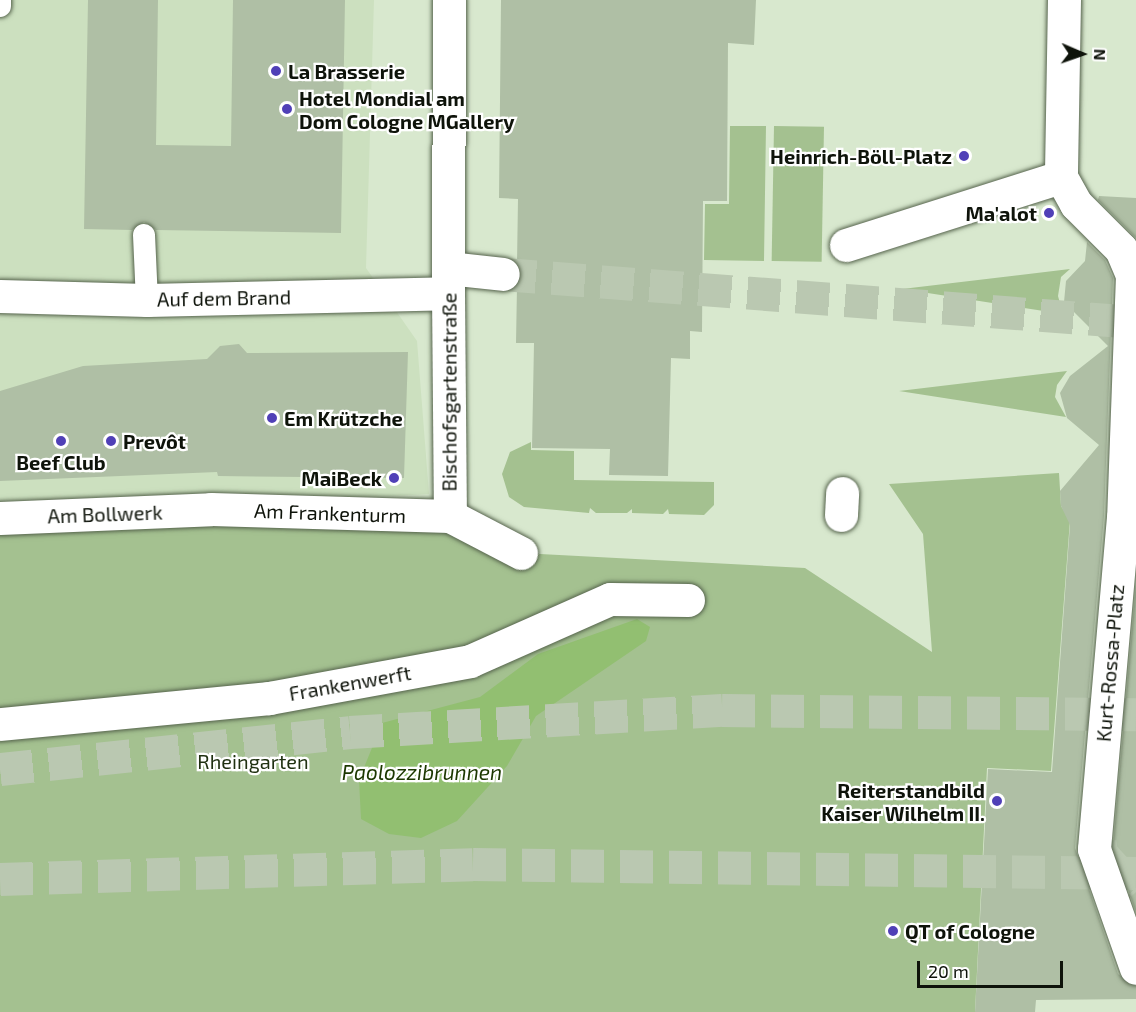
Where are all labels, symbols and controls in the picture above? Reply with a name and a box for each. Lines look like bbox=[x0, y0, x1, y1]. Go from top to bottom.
north arrow bbox=[1052, 24, 1112, 84]
text: N bbox=[1091, 49, 1110, 61]
place label: La Brasserie bbox=[288, 59, 405, 83]
marker: La Brasserie bbox=[269, 64, 283, 78]
place label: Hotel Mondial am Dom Cologne MGallery bbox=[299, 86, 514, 133]
marker: Hotel Mondial am Dom Cologne MGallery bbox=[280, 102, 294, 116]
place label: Heinrich-Böll-Platz bbox=[770, 144, 952, 168]
marker: Heinrich-Böll-Platz bbox=[957, 149, 971, 163]
place label: Ma'alot bbox=[965, 201, 1037, 225]
marker: Ma'alot bbox=[1042, 206, 1056, 220]
street label: Auf dem Brand bbox=[157, 285, 291, 311]
street label: Bischofsgartenstraße bbox=[437, 292, 461, 492]
place label: Em Krützche bbox=[284, 406, 403, 430]
marker: Em Krützche bbox=[265, 411, 279, 425]
place label: Prevôt bbox=[123, 429, 186, 453]
marker: Beef Club bbox=[54, 434, 68, 448]
marker: Prevôt bbox=[104, 434, 118, 448]
place label: Beef Club bbox=[16, 450, 106, 474]
place label: MaiBeck bbox=[301, 466, 382, 490]
marker: MaiBeck bbox=[387, 471, 401, 485]
street label: Am Frankenturm bbox=[253, 498, 407, 528]
street label: Am Bollwerk bbox=[47, 500, 163, 528]
street label: Kurt-Rossa-Platz bbox=[1091, 583, 1129, 743]
street label: Frankenwerft bbox=[287, 660, 413, 706]
park label: Rheingarten bbox=[197, 749, 309, 773]
water label: Paolozzibrunnen bbox=[342, 759, 502, 785]
place label: Reiterstandbild Kaiser Wilhelm II. bbox=[821, 778, 985, 825]
marker: Reiterstandbild Kaiser Wilhelm II. bbox=[990, 794, 1004, 808]
place label: QT of Cologne bbox=[905, 919, 1036, 943]
marker: QT of Cologne bbox=[886, 924, 900, 938]
scale bar bbox=[920, 949, 1066, 987]
text: 20 m bbox=[928, 960, 969, 982]

